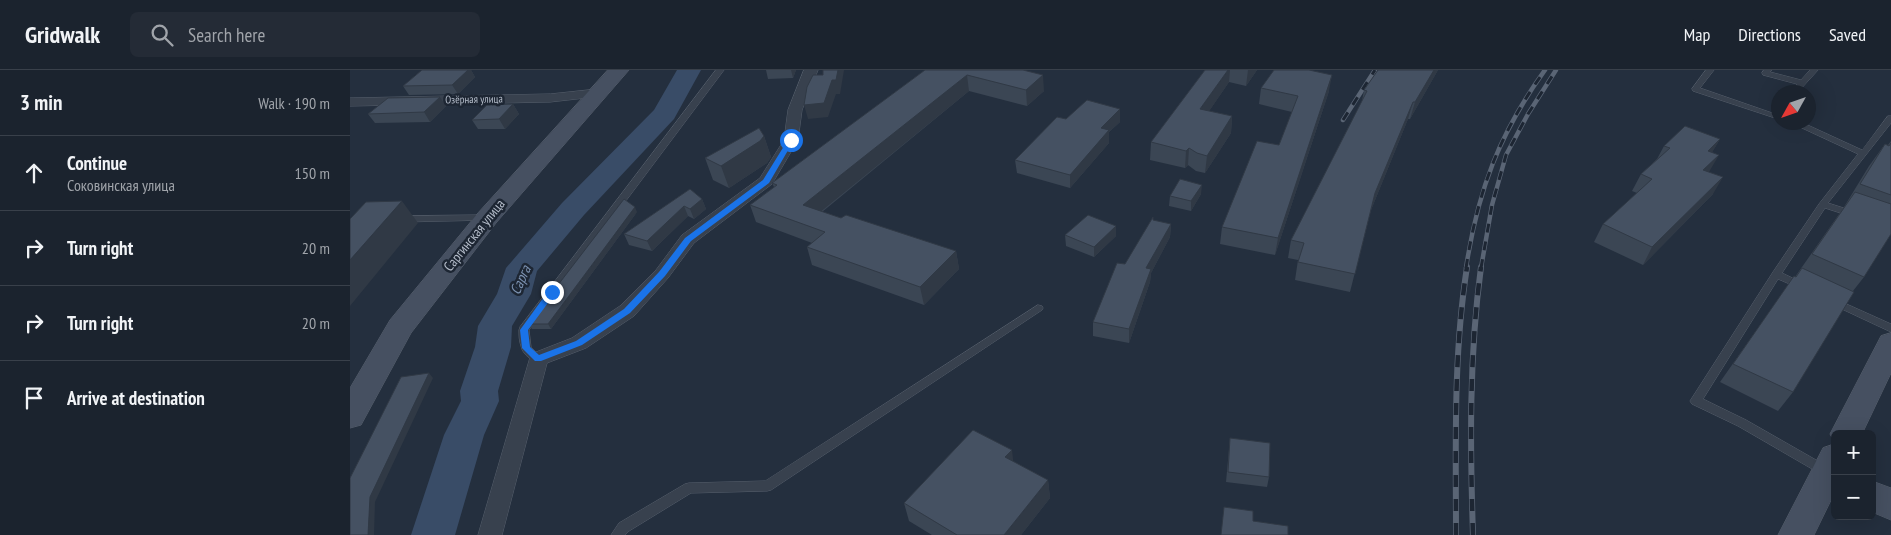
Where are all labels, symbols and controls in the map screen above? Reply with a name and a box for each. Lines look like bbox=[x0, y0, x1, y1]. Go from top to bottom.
search box bbox=[130, 12, 480, 57]
text: Gridwalk bbox=[25, 19, 100, 50]
icon: search bbox=[148, 21, 176, 49]
text: Search here bbox=[188, 23, 265, 47]
text: Map bbox=[1684, 23, 1710, 46]
text: Directions bbox=[1738, 23, 1801, 46]
text: Saved bbox=[1829, 23, 1866, 46]
north arrow bbox=[1771, 85, 1816, 130]
text: 3 min bbox=[20, 89, 62, 116]
street label: Озёрная улица bbox=[445, 91, 503, 107]
text: Walk · 190 m bbox=[258, 93, 330, 113]
route start bbox=[780, 129, 803, 152]
text: Continue bbox=[67, 151, 127, 175]
icon: ahead bbox=[20, 159, 48, 187]
text: 150 m bbox=[295, 163, 330, 183]
text: Соковинская улица bbox=[67, 175, 175, 195]
street label: Саргинская улица bbox=[439, 195, 509, 275]
icon: right bbox=[20, 234, 48, 262]
text: Turn right bbox=[67, 236, 133, 260]
text: 20 m bbox=[302, 238, 330, 258]
water label: Сарга bbox=[505, 262, 535, 297]
route end bbox=[541, 281, 564, 304]
icon: right bbox=[20, 309, 48, 337]
text: Turn right bbox=[67, 311, 133, 335]
text: 20 m bbox=[302, 313, 330, 333]
icon: arrive bbox=[20, 384, 48, 412]
text: Arrive at destination bbox=[67, 386, 205, 410]
map controls bbox=[1831, 430, 1876, 520]
button: + bbox=[1831, 430, 1876, 475]
button: − bbox=[1831, 475, 1876, 520]

